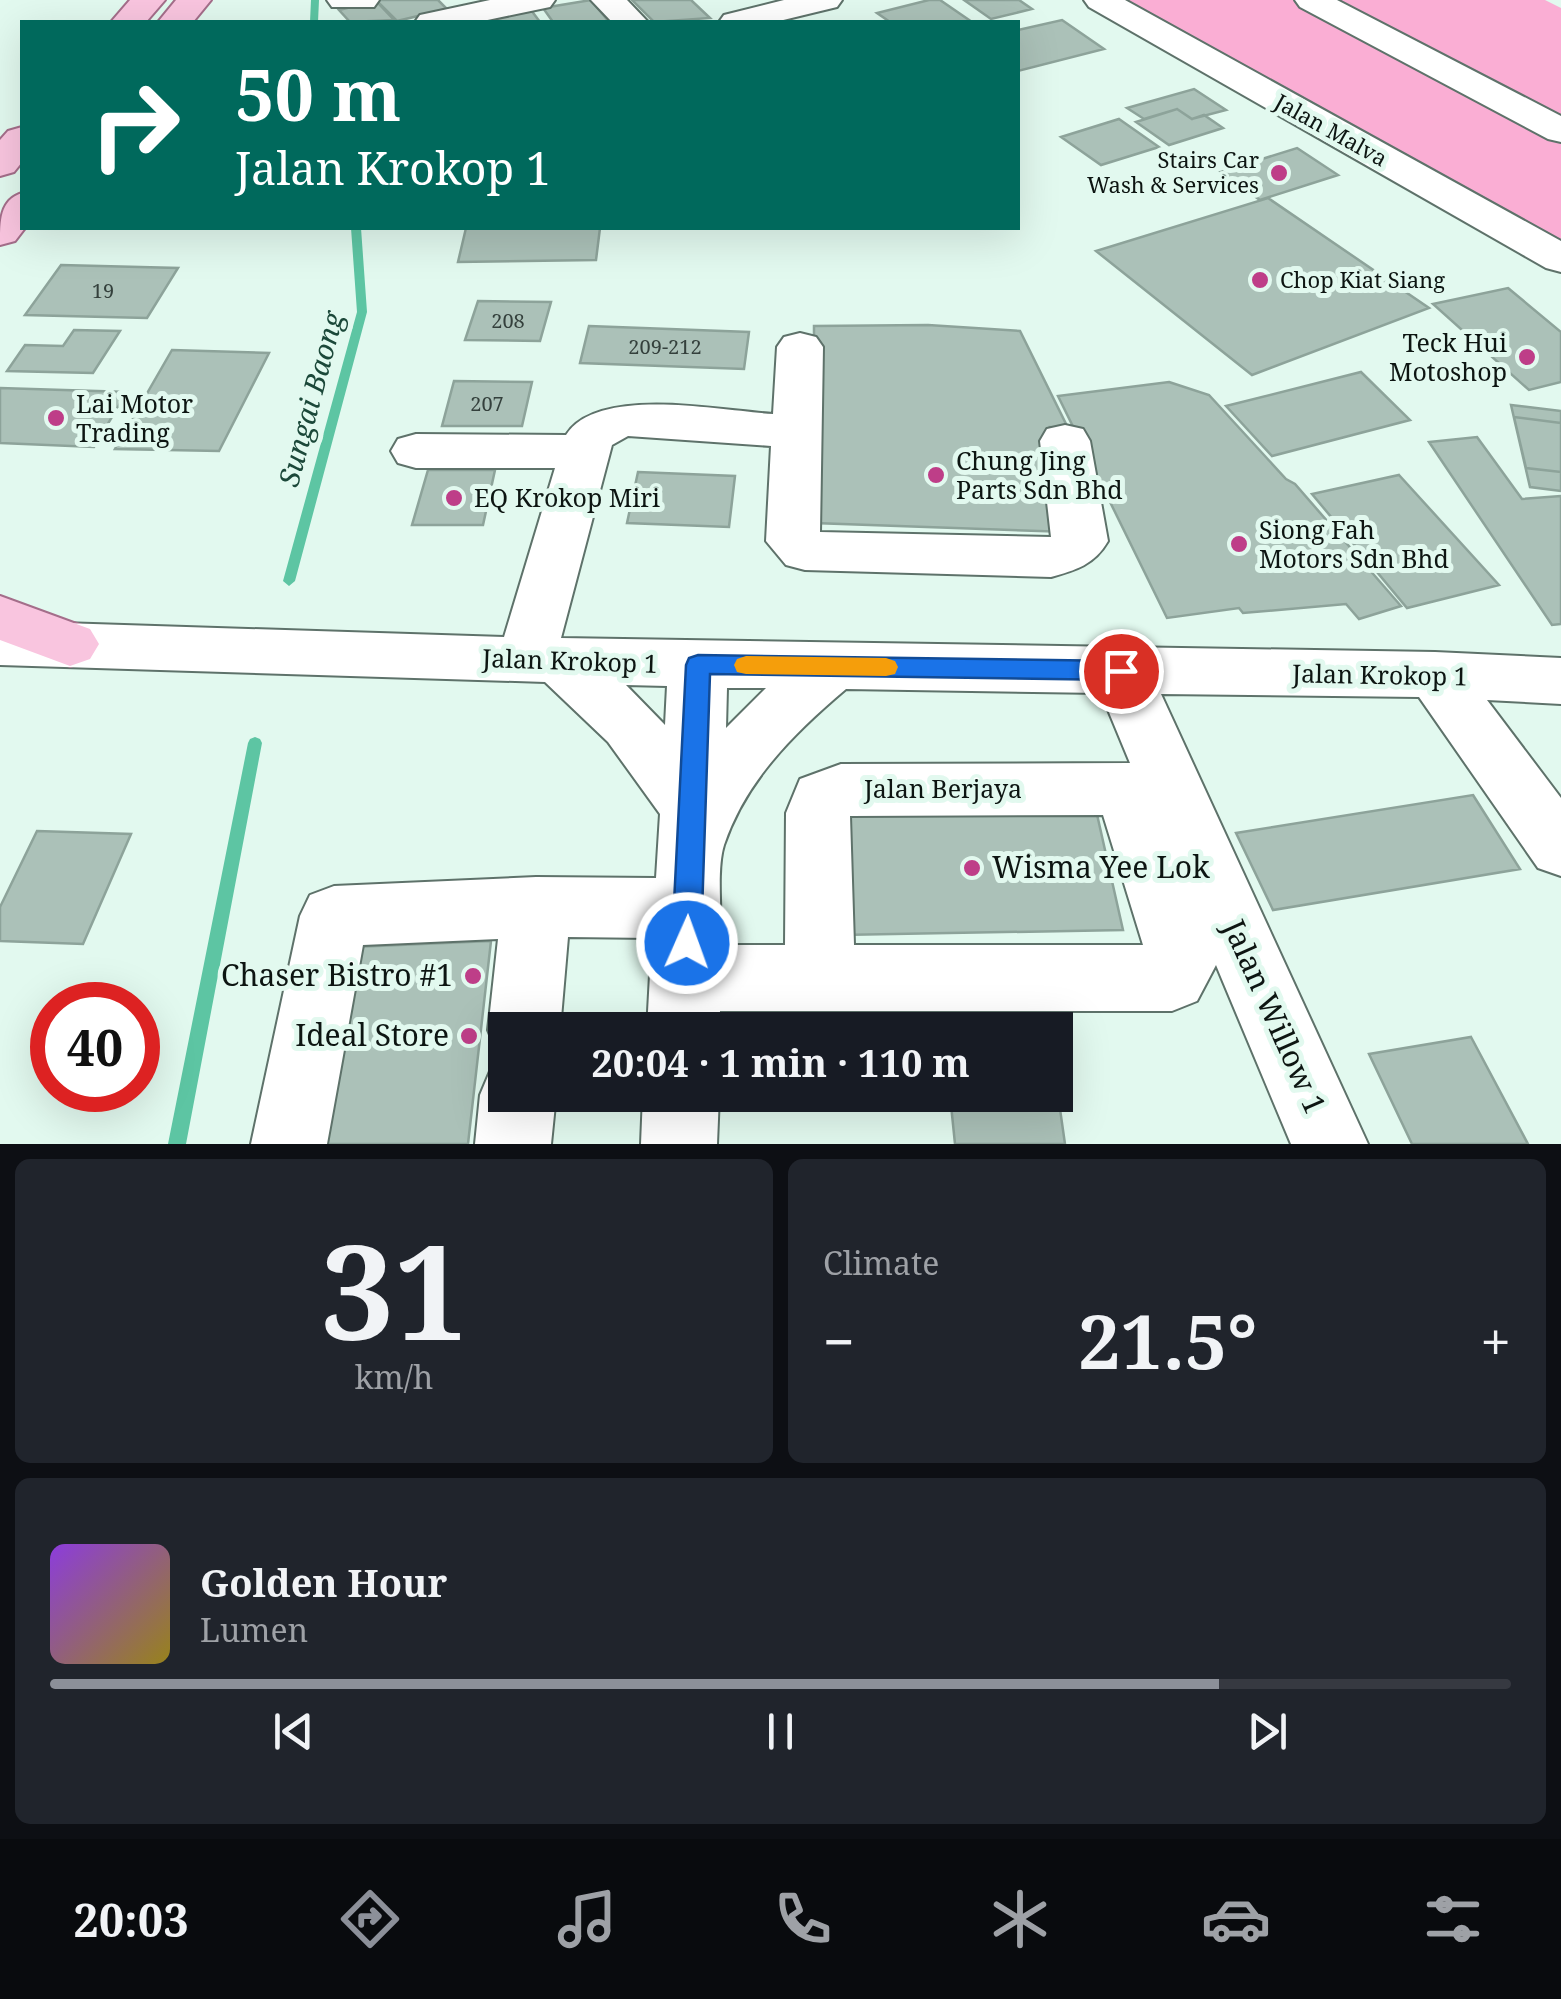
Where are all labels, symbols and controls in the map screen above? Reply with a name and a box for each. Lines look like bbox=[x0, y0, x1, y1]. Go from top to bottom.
text: 50 m bbox=[235, 46, 401, 142]
icon: right bbox=[70, 60, 200, 190]
street label: Jalan Malva bbox=[1269, 85, 1393, 172]
text: Jalan Krokop 1 bbox=[235, 137, 551, 198]
place label: Stairs Car Wash & Services bbox=[1087, 144, 1260, 199]
marker: Stairs Car Wash & Services bbox=[1268, 162, 1290, 184]
place label: Chop Kiat Siang bbox=[1280, 264, 1445, 294]
marker: Chop Kiat Siang bbox=[1249, 269, 1271, 291]
house number: 19 bbox=[92, 277, 114, 304]
water label: Sungai Baong bbox=[268, 306, 352, 490]
house number: 208 bbox=[491, 307, 525, 334]
place label: Teck Hui Motoshop bbox=[1389, 325, 1507, 388]
house number: 209-212 bbox=[628, 333, 702, 360]
marker: Teck Hui Motoshop bbox=[1516, 346, 1538, 368]
place label: Lai Motor Trading bbox=[76, 386, 193, 449]
house number: 207 bbox=[470, 390, 504, 417]
marker: Lai Motor Trading bbox=[45, 407, 67, 429]
place label: Chung Jing Parts Sdn Bhd bbox=[956, 443, 1123, 506]
marker: Chung Jing Parts Sdn Bhd bbox=[925, 464, 947, 486]
place label: EQ Krokop Miri bbox=[474, 480, 660, 514]
marker: EQ Krokop Miri bbox=[443, 487, 465, 509]
place label: Siong Fah Motors Sdn Bhd bbox=[1259, 512, 1449, 575]
marker: Siong Fah Motors Sdn Bhd bbox=[1228, 533, 1250, 555]
pin bbox=[1079, 629, 1164, 714]
street label: Jalan Krokop 1 bbox=[481, 640, 658, 680]
icon: arrive bbox=[1094, 644, 1149, 699]
street label: Jalan Krokop 1 bbox=[1291, 655, 1468, 693]
street label: Jalan Berjaya bbox=[863, 771, 1022, 805]
place label: Wisma Yee Lok bbox=[992, 846, 1210, 887]
marker: Wisma Yee Lok bbox=[961, 857, 983, 879]
position arrow bbox=[635, 891, 739, 995]
street label: Jalan Willow 1 bbox=[1214, 912, 1336, 1120]
place label: Chaser Bistro #1 bbox=[221, 954, 453, 995]
marker: Chaser Bistro #1 bbox=[462, 965, 484, 987]
speed limit sign: 40 bbox=[30, 982, 160, 1112]
place label: Ideal Store bbox=[295, 1014, 449, 1055]
marker: Ideal Store bbox=[458, 1025, 480, 1047]
text: 20:04 · 1 min · 110 m bbox=[591, 1036, 970, 1088]
text: 31 bbox=[321, 1201, 467, 1378]
text: Climate bbox=[823, 1241, 939, 1284]
text: 21.5° bbox=[1078, 1289, 1257, 1391]
text: − bbox=[823, 1303, 855, 1378]
text: + bbox=[1480, 1303, 1511, 1378]
text: km/h bbox=[355, 1355, 433, 1398]
text: Golden Hour bbox=[200, 1556, 447, 1608]
text: Lumen bbox=[200, 1608, 308, 1651]
icon: previous bbox=[266, 1704, 321, 1759]
icon: pause bbox=[753, 1704, 808, 1759]
icon: next bbox=[1240, 1704, 1295, 1759]
icon: directions bbox=[335, 1884, 405, 1954]
icon: music bbox=[552, 1884, 622, 1954]
icon: phone bbox=[768, 1884, 838, 1954]
icon: climate bbox=[985, 1884, 1055, 1954]
icon: car bbox=[1201, 1884, 1271, 1954]
icon: filters bbox=[1418, 1884, 1488, 1954]
text: 20:03 bbox=[73, 1889, 189, 1950]

